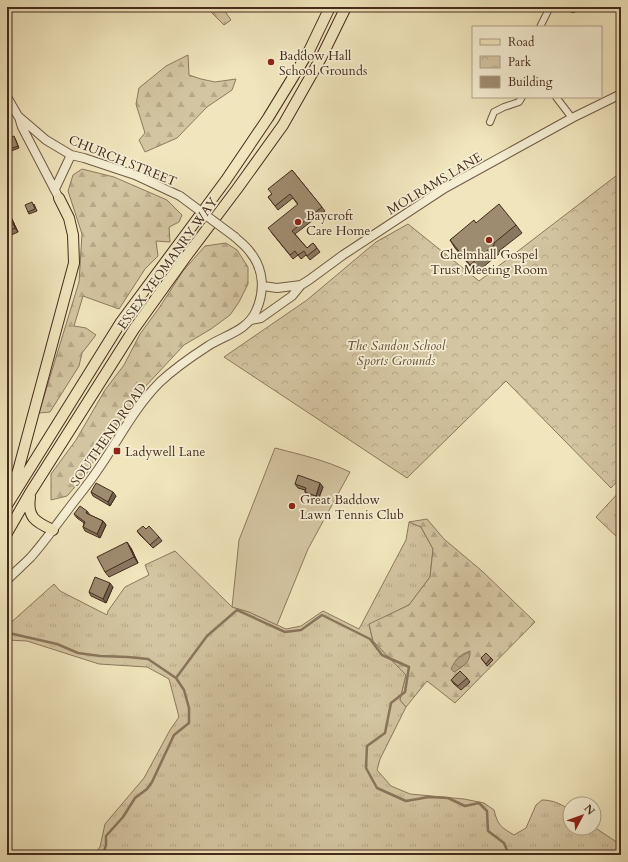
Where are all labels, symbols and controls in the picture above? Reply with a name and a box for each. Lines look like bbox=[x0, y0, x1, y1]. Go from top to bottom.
legend bbox=[472, 26, 602, 98]
text: Road bbox=[508, 34, 535, 50]
place label: Baddow Hall School Grounds bbox=[279, 47, 367, 80]
text: Park bbox=[508, 54, 532, 70]
marker: Baddow Hall School Grounds bbox=[266, 57, 276, 67]
text: Building bbox=[508, 74, 553, 90]
street label: CHURCH STREET bbox=[66, 131, 180, 191]
street label: MOLRAMS LANE bbox=[384, 148, 485, 219]
street label: ESSEX YEOMANRY WAY bbox=[114, 193, 222, 334]
place label: Baycroft Care Home bbox=[306, 207, 371, 240]
marker: Baycroft Care Home bbox=[293, 217, 303, 227]
marker: Chelmhall Gospel Trust Meeting Room bbox=[484, 235, 494, 245]
place label: Chelmhall Gospel Trust Meeting Room bbox=[430, 246, 548, 279]
park label: The Sandon School Sports Grounds bbox=[347, 337, 446, 370]
street label: SOUTHEND ROAD bbox=[66, 379, 151, 490]
place label: Ladywell Lane bbox=[125, 443, 206, 461]
marker: Ladywell Lane bbox=[112, 446, 122, 456]
place label: Great Baddow Lawn Tennis Club bbox=[300, 491, 404, 524]
marker: Great Baddow Lawn Tennis Club bbox=[287, 501, 297, 511]
north arrow bbox=[562, 796, 602, 836]
text: N bbox=[580, 801, 598, 819]

